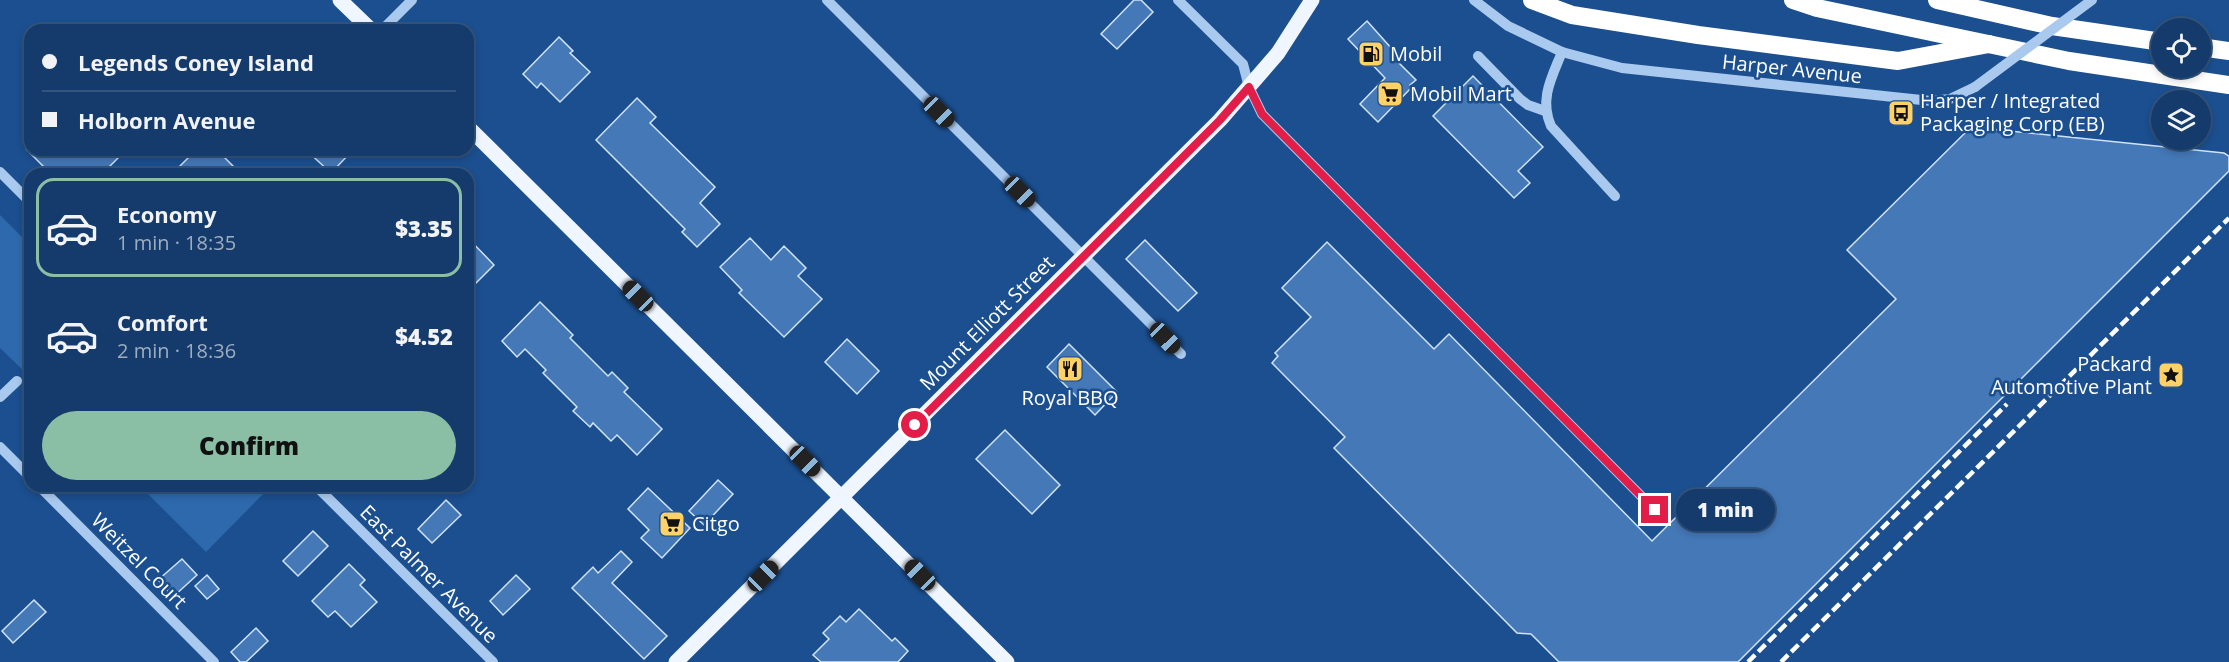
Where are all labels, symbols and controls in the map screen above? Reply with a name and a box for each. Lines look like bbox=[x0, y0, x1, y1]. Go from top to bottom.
map controls bbox=[2151, 18, 2211, 150]
button: locate bbox=[2151, 18, 2211, 78]
fuel station icon: Mobil bbox=[1356, 39, 1386, 69]
place label: Mobil bbox=[1390, 40, 1442, 67]
text: Legends Coney Island bbox=[78, 47, 314, 77]
street label: Harper Avenue bbox=[1721, 48, 1863, 89]
supermarket icon: Mobil Mart bbox=[1375, 79, 1405, 109]
place label: Mobil Mart bbox=[1410, 80, 1512, 107]
place label: Harper / Integrated Packaging Corp (EB) bbox=[1920, 87, 2105, 137]
button: layers bbox=[2151, 90, 2211, 150]
car bbox=[920, 93, 958, 131]
bus stop icon: Harper / Integrated Packaging Corp (EB) bbox=[1886, 98, 1916, 128]
text: Holborn Avenue bbox=[78, 105, 255, 135]
car bbox=[1001, 173, 1039, 211]
text: Economy bbox=[117, 199, 216, 229]
icon: car bbox=[45, 201, 99, 255]
text: $3.35 bbox=[395, 213, 453, 243]
text: 1 min · 18:35 bbox=[117, 229, 236, 256]
street label: Mount Elliott Street bbox=[913, 249, 1060, 396]
car bbox=[619, 277, 657, 315]
text: Comfort bbox=[117, 307, 208, 337]
icon: car bbox=[45, 309, 99, 363]
car bbox=[1146, 319, 1184, 357]
text: $4.52 bbox=[395, 321, 453, 351]
text: 2 min · 18:36 bbox=[117, 337, 236, 364]
place label: Packard Automotive Plant bbox=[1991, 350, 2152, 400]
restaurant icon: Royal BBQ bbox=[1055, 354, 1085, 384]
place icon: Packard Automotive Plant bbox=[2156, 360, 2186, 390]
place label: Royal BBQ bbox=[1021, 384, 1119, 411]
button: Confirm bbox=[42, 411, 456, 480]
route start bbox=[901, 411, 928, 438]
car bbox=[786, 442, 824, 480]
callout: 1 min bbox=[1676, 489, 1775, 531]
route end bbox=[1641, 496, 1668, 523]
text: 1 min bbox=[1697, 496, 1754, 523]
street label: East Palmer Avenue bbox=[354, 499, 504, 649]
street label: Weitzel Court bbox=[86, 507, 193, 614]
supermarket icon: Citgo bbox=[657, 509, 687, 539]
place label: Citgo bbox=[692, 510, 740, 537]
car bbox=[901, 556, 939, 594]
car bbox=[744, 557, 782, 595]

